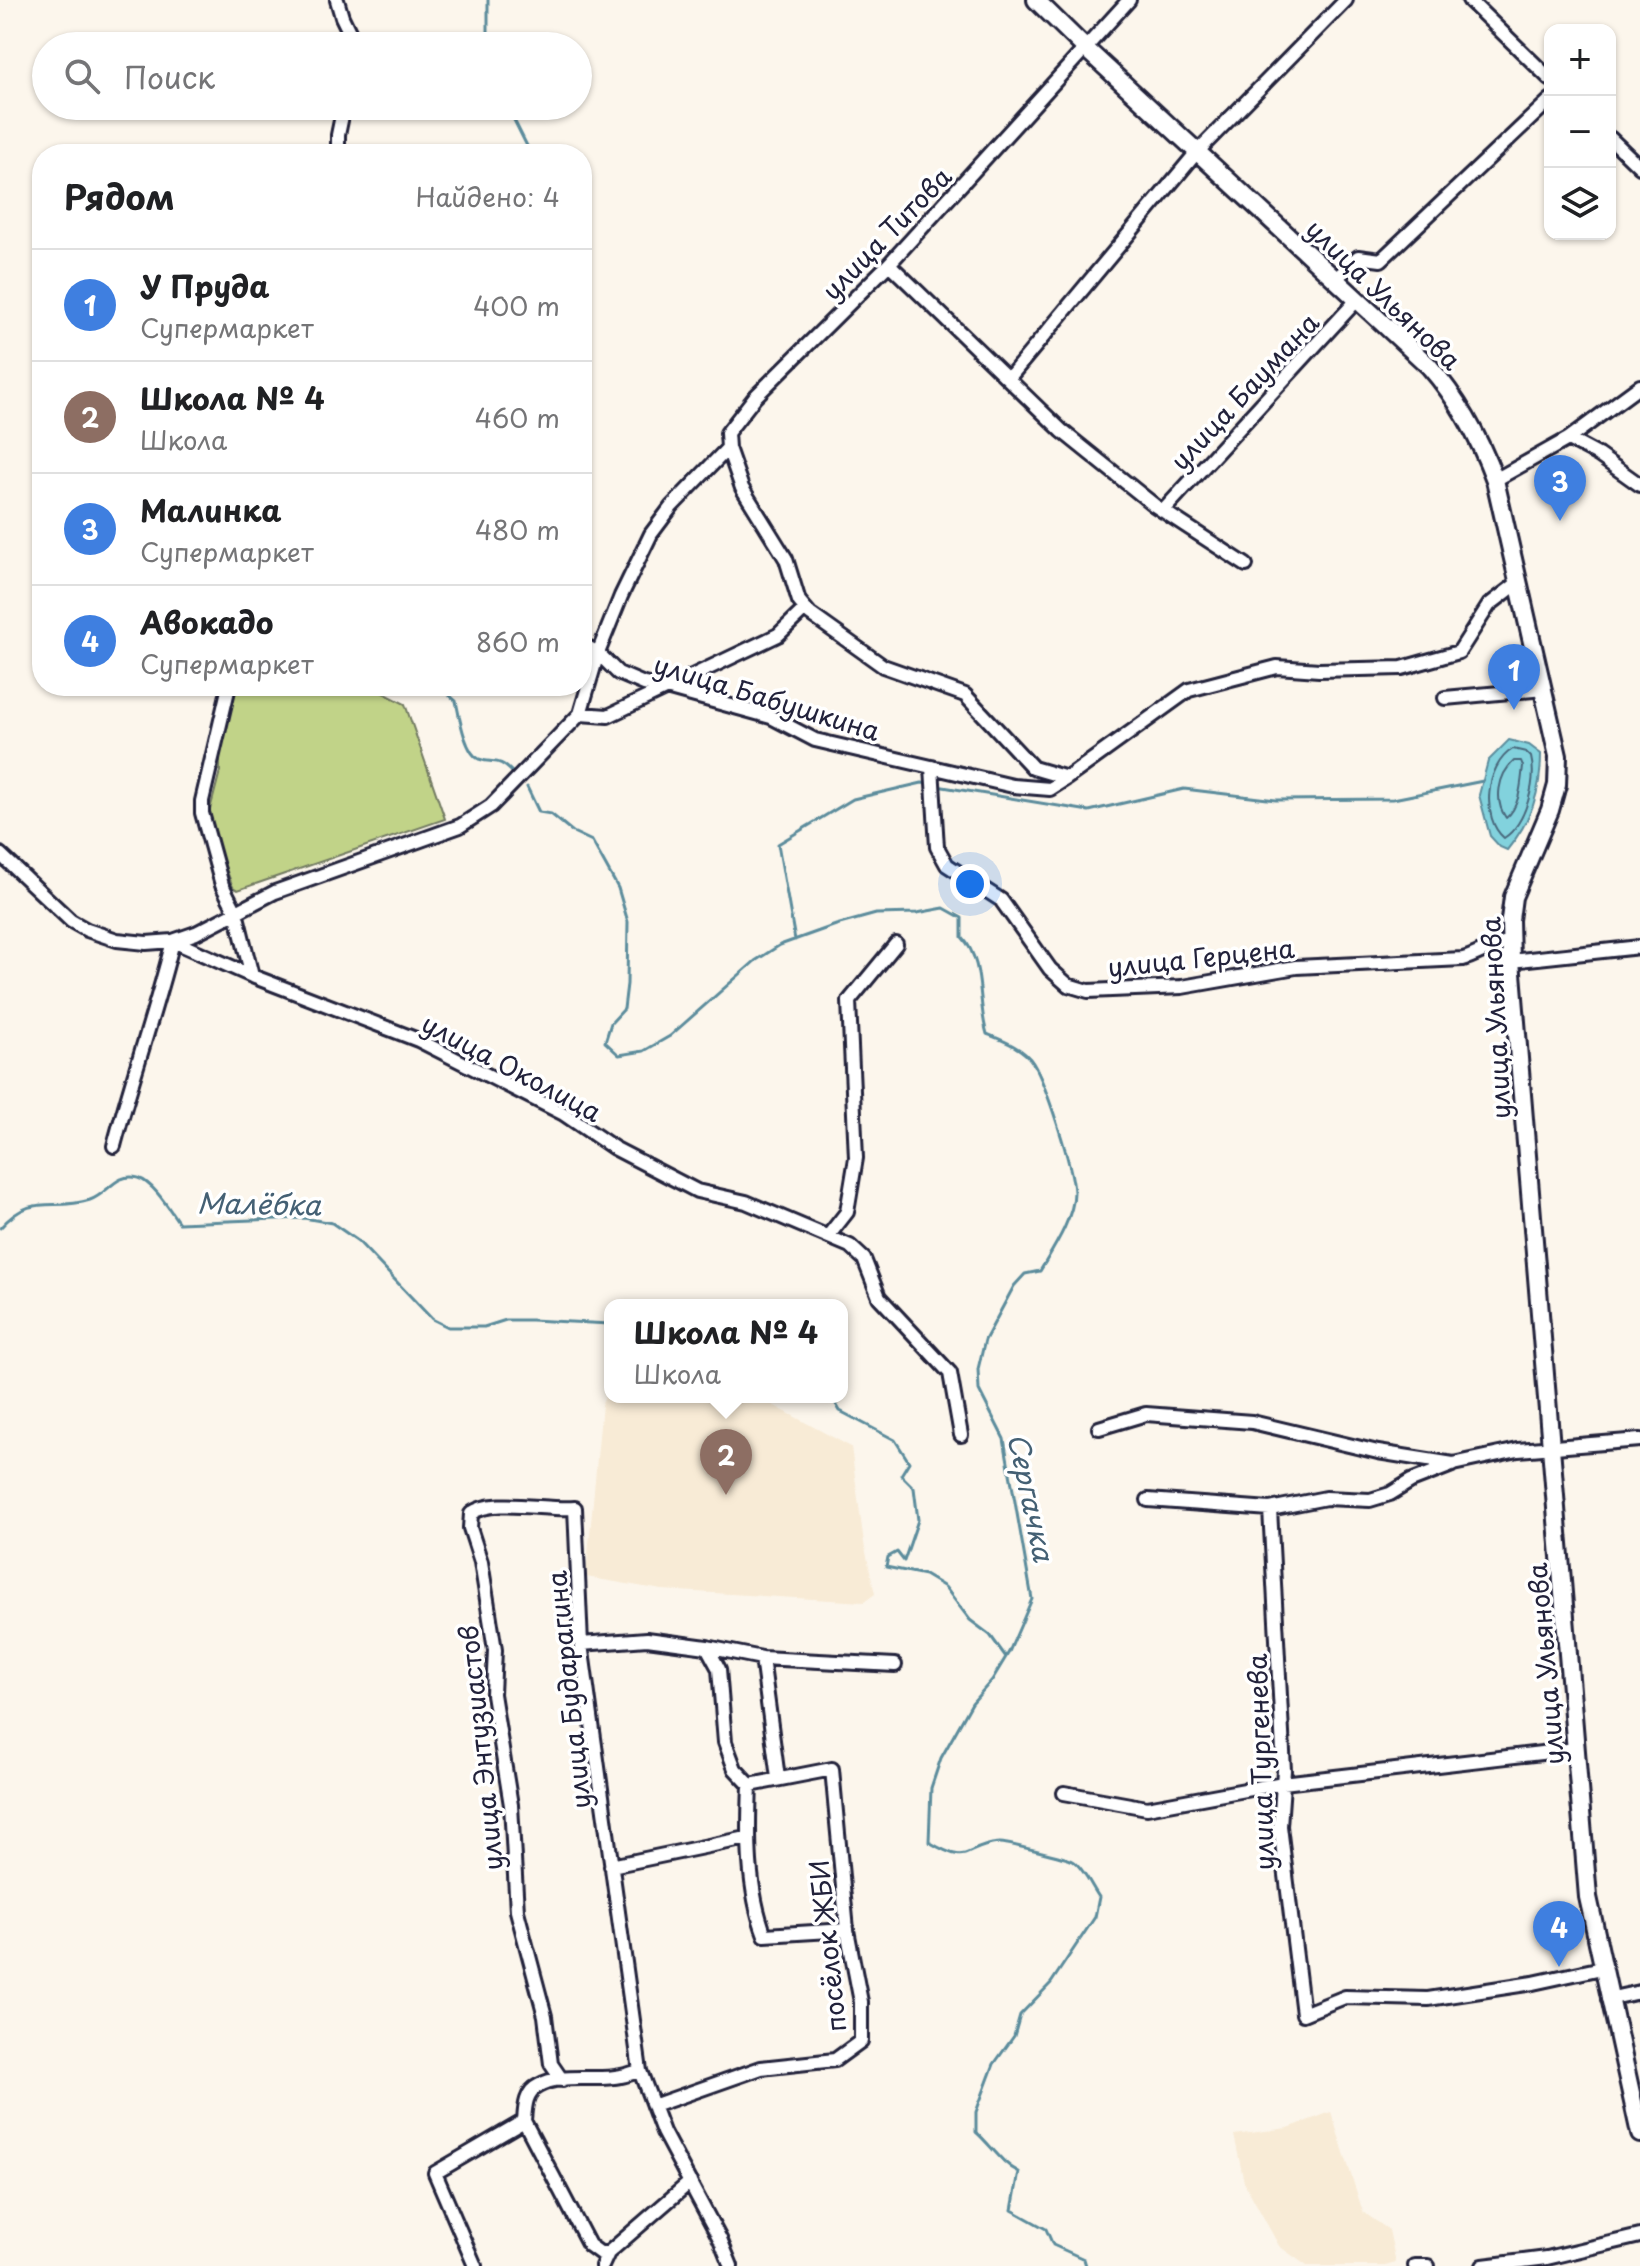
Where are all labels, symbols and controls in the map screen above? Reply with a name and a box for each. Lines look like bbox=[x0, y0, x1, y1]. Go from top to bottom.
map controls bbox=[1544, 24, 1616, 240]
button: + bbox=[1544, 24, 1616, 96]
search box bbox=[32, 32, 592, 120]
icon: search bbox=[60, 54, 104, 98]
text: Поиск bbox=[124, 54, 215, 99]
button: − bbox=[1544, 96, 1616, 168]
street label: улица Титова bbox=[812, 157, 960, 308]
button: layers bbox=[1544, 168, 1616, 240]
text: Рядом bbox=[64, 170, 175, 222]
text: Найдено: 4 bbox=[415, 177, 560, 216]
street label: улица Ульянова bbox=[1298, 210, 1471, 379]
text: У Пруда bbox=[140, 263, 270, 308]
text: 1 bbox=[84, 286, 96, 325]
text: 400 m bbox=[473, 286, 560, 325]
street label: улица Баумана bbox=[1161, 303, 1328, 479]
text: Супермаркет bbox=[140, 308, 314, 347]
text: Школа № 4 bbox=[140, 375, 325, 420]
text: 2 bbox=[81, 398, 99, 437]
text: 460 m bbox=[475, 398, 560, 437]
text: Школа bbox=[140, 420, 227, 459]
pin: 3 bbox=[1534, 455, 1586, 521]
text: Малинка bbox=[140, 487, 281, 532]
text: 3 bbox=[81, 510, 99, 549]
text: 480 m bbox=[475, 510, 560, 549]
text: Супермаркет bbox=[140, 532, 314, 571]
text: Авокадо bbox=[140, 599, 274, 644]
text: 4 bbox=[81, 622, 99, 661]
text: 860 m bbox=[476, 622, 560, 661]
text: Супермаркет bbox=[140, 644, 314, 683]
street label: улица Бабушкина bbox=[649, 644, 886, 750]
pin: 1 bbox=[1488, 644, 1540, 710]
your location bbox=[950, 864, 990, 904]
street label: улица Ульянова bbox=[1470, 915, 1520, 1120]
street label: улица Герцена bbox=[1106, 928, 1297, 986]
street label: улица Околица bbox=[415, 1003, 609, 1131]
water label: Малёбка bbox=[197, 1180, 322, 1226]
popup bbox=[604, 1299, 848, 1403]
text: Школа № 4 bbox=[634, 1309, 818, 1354]
text: Школа bbox=[634, 1354, 721, 1393]
pin: 2 bbox=[700, 1429, 752, 1495]
water label: Сергачка bbox=[997, 1429, 1067, 1566]
street label: улица Ульянова bbox=[1517, 1561, 1573, 1767]
street label: улица Бударагина bbox=[536, 1568, 600, 1811]
street label: улица Энтузиастов bbox=[448, 1623, 512, 1873]
street label: улица Тургенева bbox=[1237, 1652, 1283, 1871]
street label: посёлок ЖБИ bbox=[799, 1858, 855, 2034]
pin: 4 bbox=[1533, 1901, 1585, 1967]

